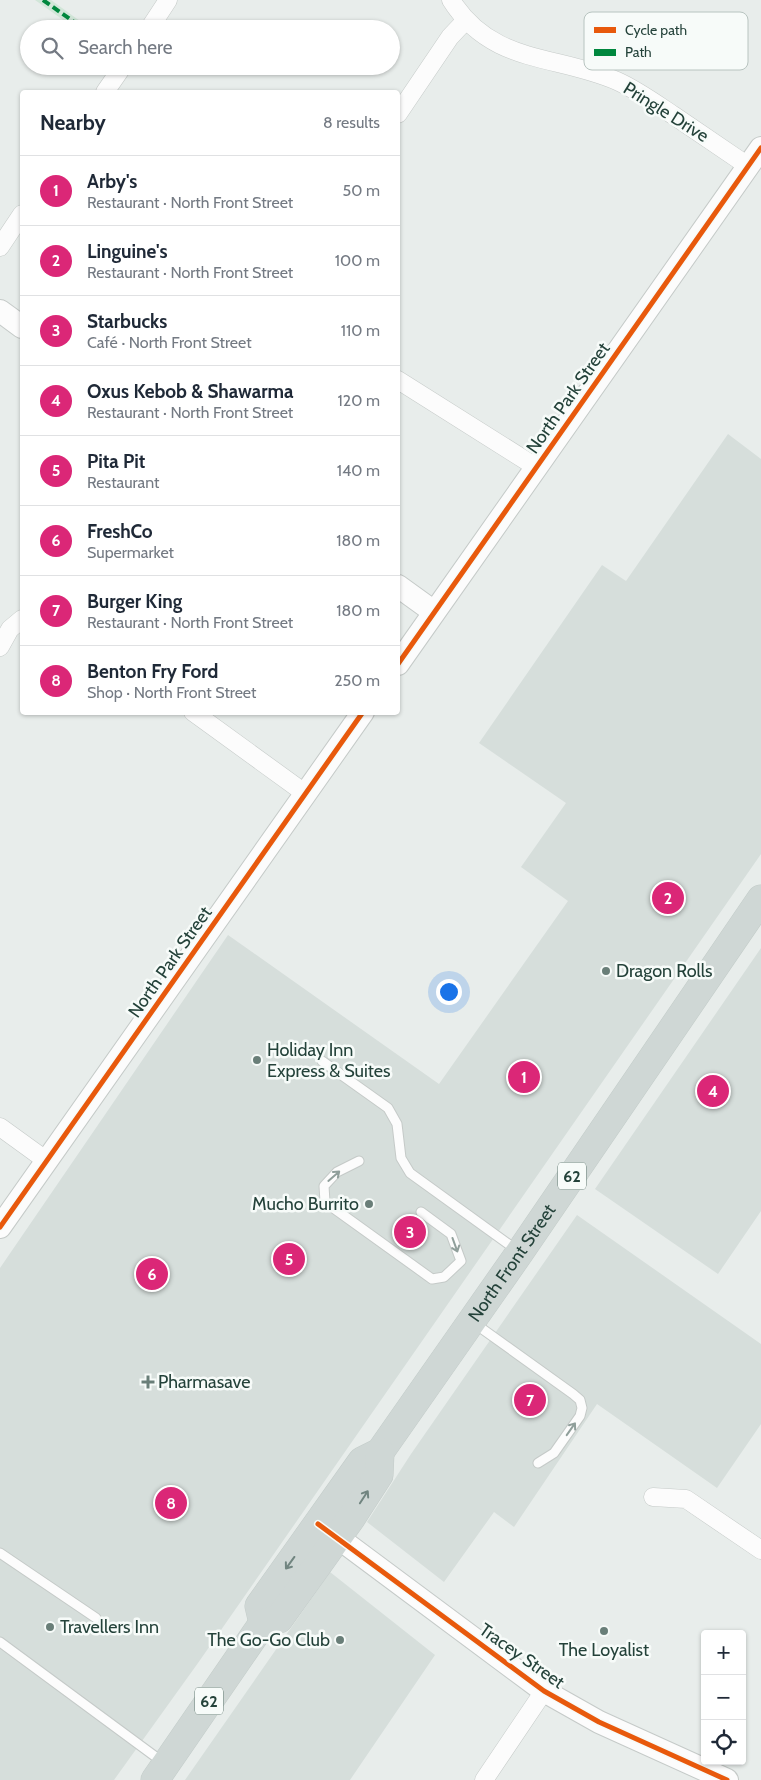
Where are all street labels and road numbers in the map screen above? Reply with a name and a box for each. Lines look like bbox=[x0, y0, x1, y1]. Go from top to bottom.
street label: Pringle Drive bbox=[619, 77, 713, 147]
street label: North Park Street bbox=[522, 338, 614, 458]
street label: North Park Street bbox=[124, 902, 216, 1022]
road number: 62 bbox=[558, 1162, 586, 1190]
street label: North Front Street bbox=[464, 1200, 560, 1326]
street label: Tracey Street bbox=[475, 1619, 569, 1693]
road number: 62 bbox=[195, 1688, 223, 1714]

